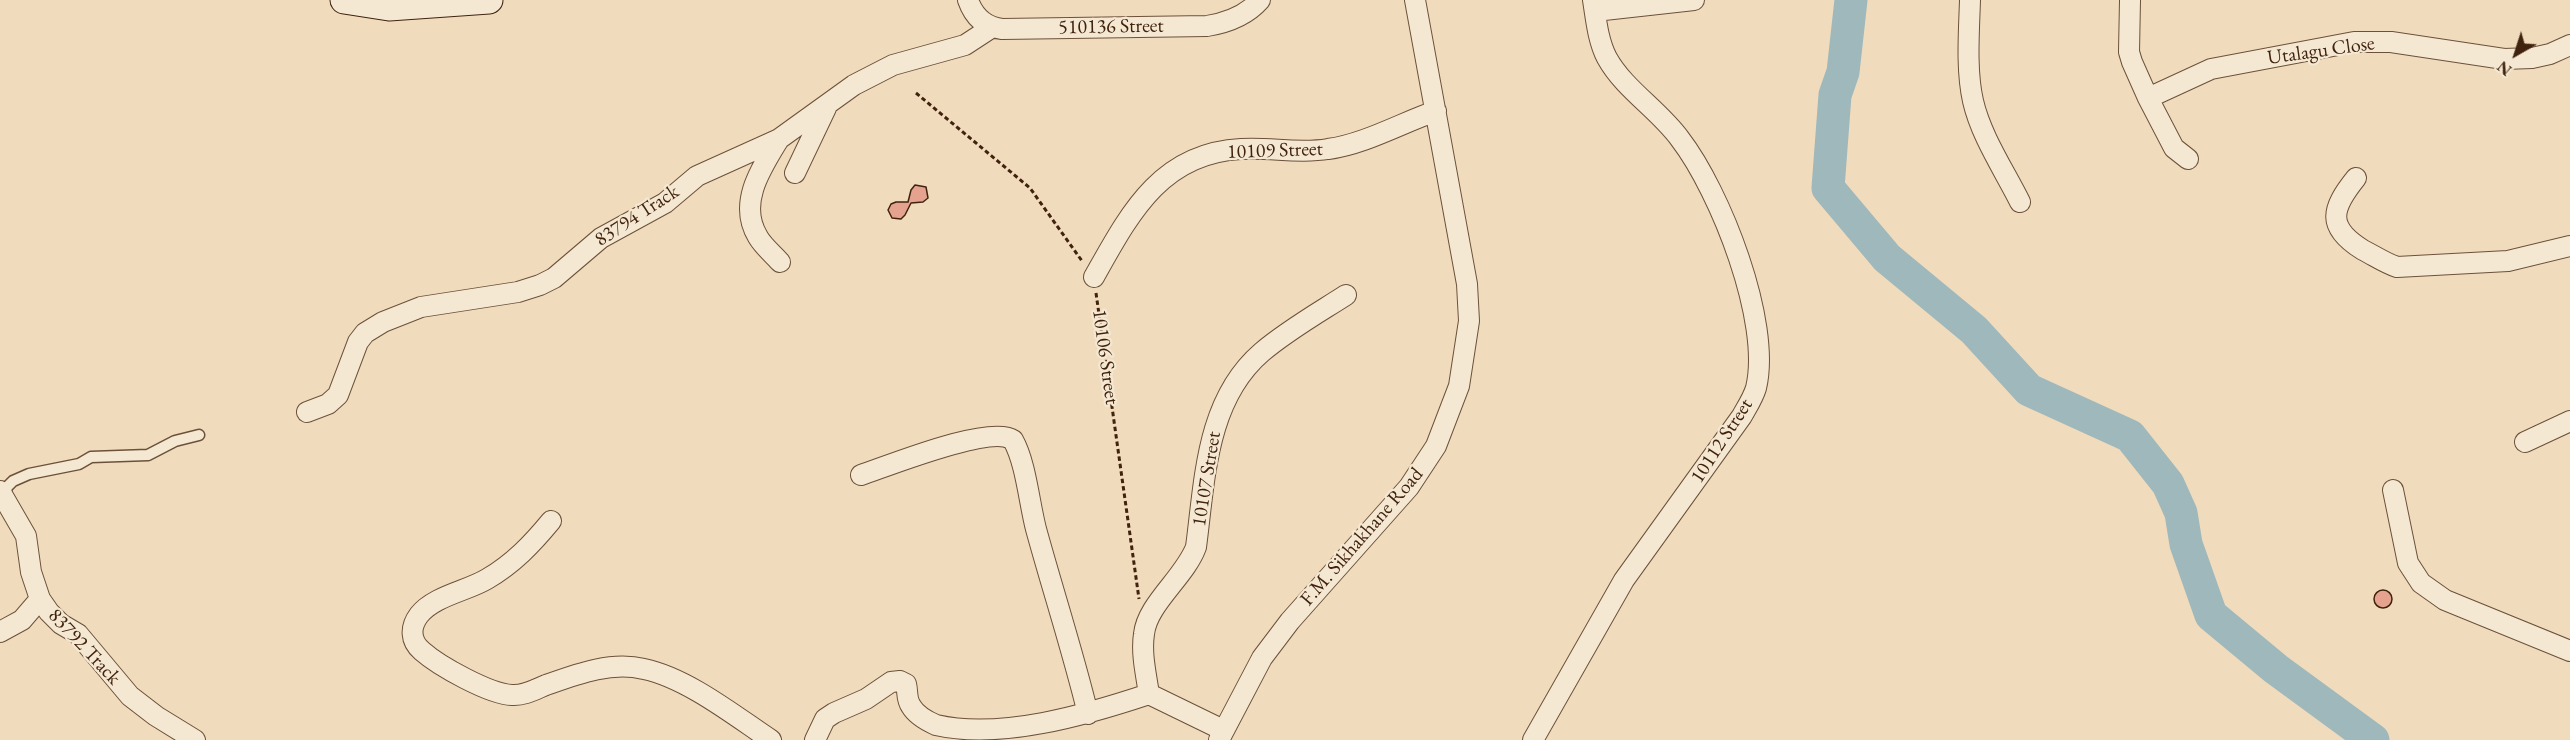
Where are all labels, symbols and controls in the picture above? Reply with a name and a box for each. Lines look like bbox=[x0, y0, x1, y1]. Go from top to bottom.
street label: 510136 Street bbox=[1058, 14, 1164, 40]
north arrow bbox=[2486, 24, 2546, 84]
street label: Utalagu Close bbox=[2266, 32, 2376, 70]
text: N bbox=[2493, 56, 2516, 81]
street label: 10109 Street bbox=[1227, 137, 1323, 165]
street label: 83794 Track bbox=[590, 180, 684, 252]
street label: 10106 Street bbox=[1086, 308, 1124, 406]
street label: 10112 Street bbox=[1686, 394, 1758, 488]
street label: 10107 Street bbox=[1188, 430, 1226, 528]
street label: F.M. Sikhakhane Road bbox=[1295, 463, 1429, 611]
street label: 83792 Track bbox=[43, 604, 125, 690]

